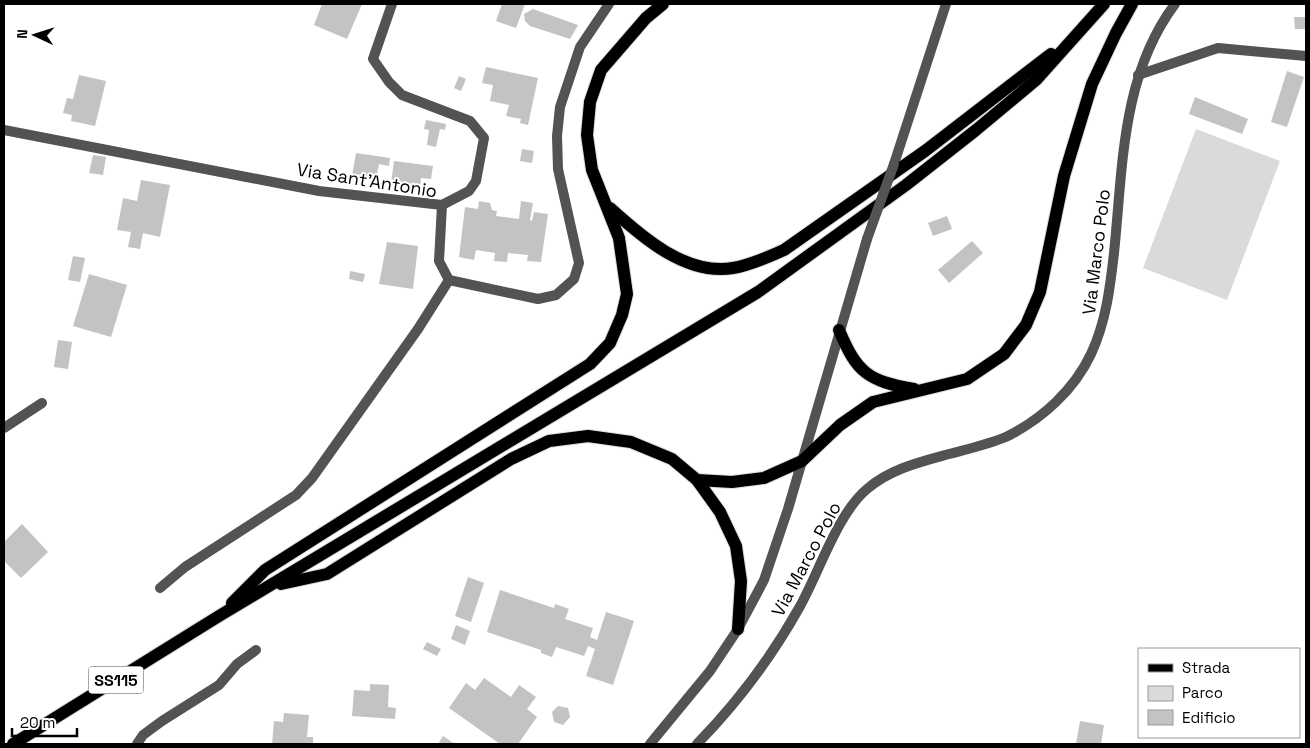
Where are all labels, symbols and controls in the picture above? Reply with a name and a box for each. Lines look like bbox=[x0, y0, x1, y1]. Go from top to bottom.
north arrow bbox=[10, 10, 60, 60]
text: N bbox=[13, 29, 31, 39]
street label: Via Sant'Antonio bbox=[295, 158, 439, 202]
street label: Via Marco Polo bbox=[1077, 188, 1115, 316]
street label: Via Marco Polo bbox=[766, 498, 846, 620]
legend bbox=[1138, 648, 1300, 738]
text: Strada bbox=[1182, 658, 1231, 677]
road number: SS115 bbox=[88, 666, 144, 694]
text: Parco bbox=[1182, 683, 1223, 702]
scale bar bbox=[12, 706, 78, 738]
text: Edificio bbox=[1182, 708, 1236, 727]
text: 20 m bbox=[20, 713, 55, 732]

